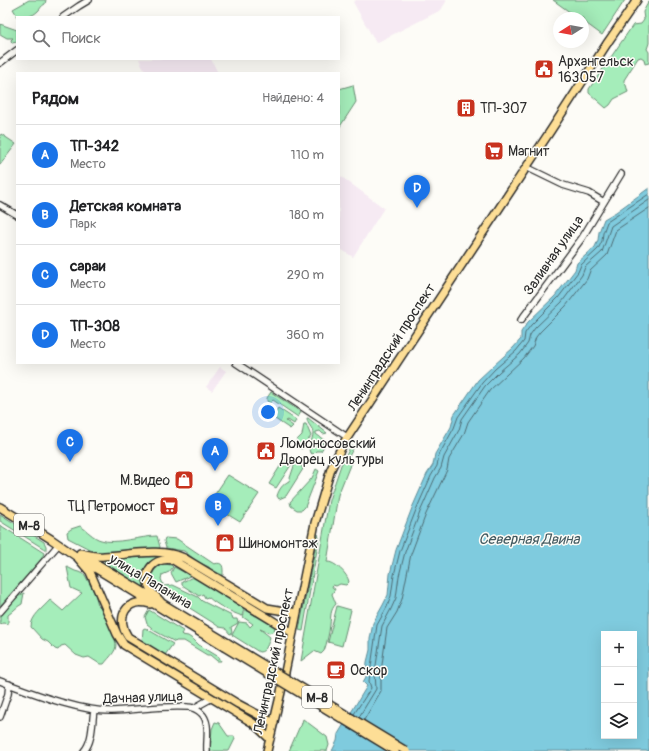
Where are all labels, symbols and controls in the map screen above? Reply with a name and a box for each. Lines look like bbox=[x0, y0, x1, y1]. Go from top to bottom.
north arrow bbox=[553, 12, 589, 48]
search box bbox=[16, 16, 340, 60]
icon: search bbox=[30, 27, 52, 49]
text: Поиск bbox=[62, 29, 101, 48]
place label: Архангельск 163057 bbox=[558, 53, 634, 86]
public building icon: Архангельск 163057 bbox=[533, 58, 555, 80]
text: Рядом bbox=[32, 88, 79, 109]
text: Найдено: 4 bbox=[262, 90, 324, 106]
building icon: ТП-307 bbox=[455, 97, 477, 119]
place label: ТП-307 bbox=[480, 100, 528, 117]
text: ТП-342 bbox=[70, 137, 119, 156]
supermarket icon: Магнит bbox=[483, 140, 505, 162]
place label: Магнит bbox=[508, 143, 550, 160]
text: A bbox=[41, 147, 49, 163]
text: 110 m bbox=[291, 147, 324, 163]
text: Место bbox=[70, 156, 106, 172]
pin: D bbox=[404, 175, 430, 208]
text: Детская комната bbox=[70, 197, 181, 216]
text: B bbox=[41, 207, 49, 223]
text: 180 m bbox=[289, 207, 324, 223]
street label: Заливная улица bbox=[520, 212, 587, 298]
text: Парк bbox=[70, 216, 97, 232]
text: сараи bbox=[70, 257, 105, 276]
text: C bbox=[41, 267, 49, 283]
text: 290 m bbox=[287, 267, 324, 283]
text: Место bbox=[70, 276, 106, 292]
street label: Ленинградский проспект bbox=[343, 280, 439, 415]
text: ТП-308 bbox=[70, 317, 120, 336]
text: D bbox=[41, 327, 49, 343]
text: 360 m bbox=[286, 327, 324, 343]
text: Место bbox=[70, 336, 106, 352]
your location bbox=[258, 402, 278, 422]
pin: C bbox=[57, 429, 83, 462]
place label: Ломоносовский Дворец культуры bbox=[279, 435, 384, 468]
pin: A bbox=[202, 438, 228, 471]
public building icon: Ломоносовский Дворец культуры bbox=[255, 440, 277, 462]
shop icon: М.Видео bbox=[173, 469, 195, 491]
place label: М.Видео bbox=[120, 472, 170, 489]
pin: B bbox=[205, 493, 231, 526]
supermarket icon: ТЦ Петромост bbox=[158, 495, 180, 517]
place label: ТЦ Петромост bbox=[67, 498, 155, 515]
road number: М-8 bbox=[14, 514, 44, 536]
water label: Северная Двина bbox=[479, 530, 580, 549]
shop icon: Шиномонтаж bbox=[214, 532, 236, 554]
place label: Шиномонтаж bbox=[239, 535, 317, 552]
street label: улица Папанина bbox=[106, 550, 195, 613]
street label: Ленинградский проспект bbox=[250, 587, 297, 737]
map controls bbox=[601, 631, 637, 739]
button: + bbox=[601, 631, 637, 667]
cafe icon: Оскор bbox=[325, 659, 347, 681]
place label: Оскор bbox=[350, 662, 388, 679]
button: − bbox=[601, 667, 637, 703]
road number: М-8 bbox=[302, 686, 332, 708]
street label: Дачная улица bbox=[102, 688, 183, 707]
button: layers bbox=[601, 703, 637, 739]

